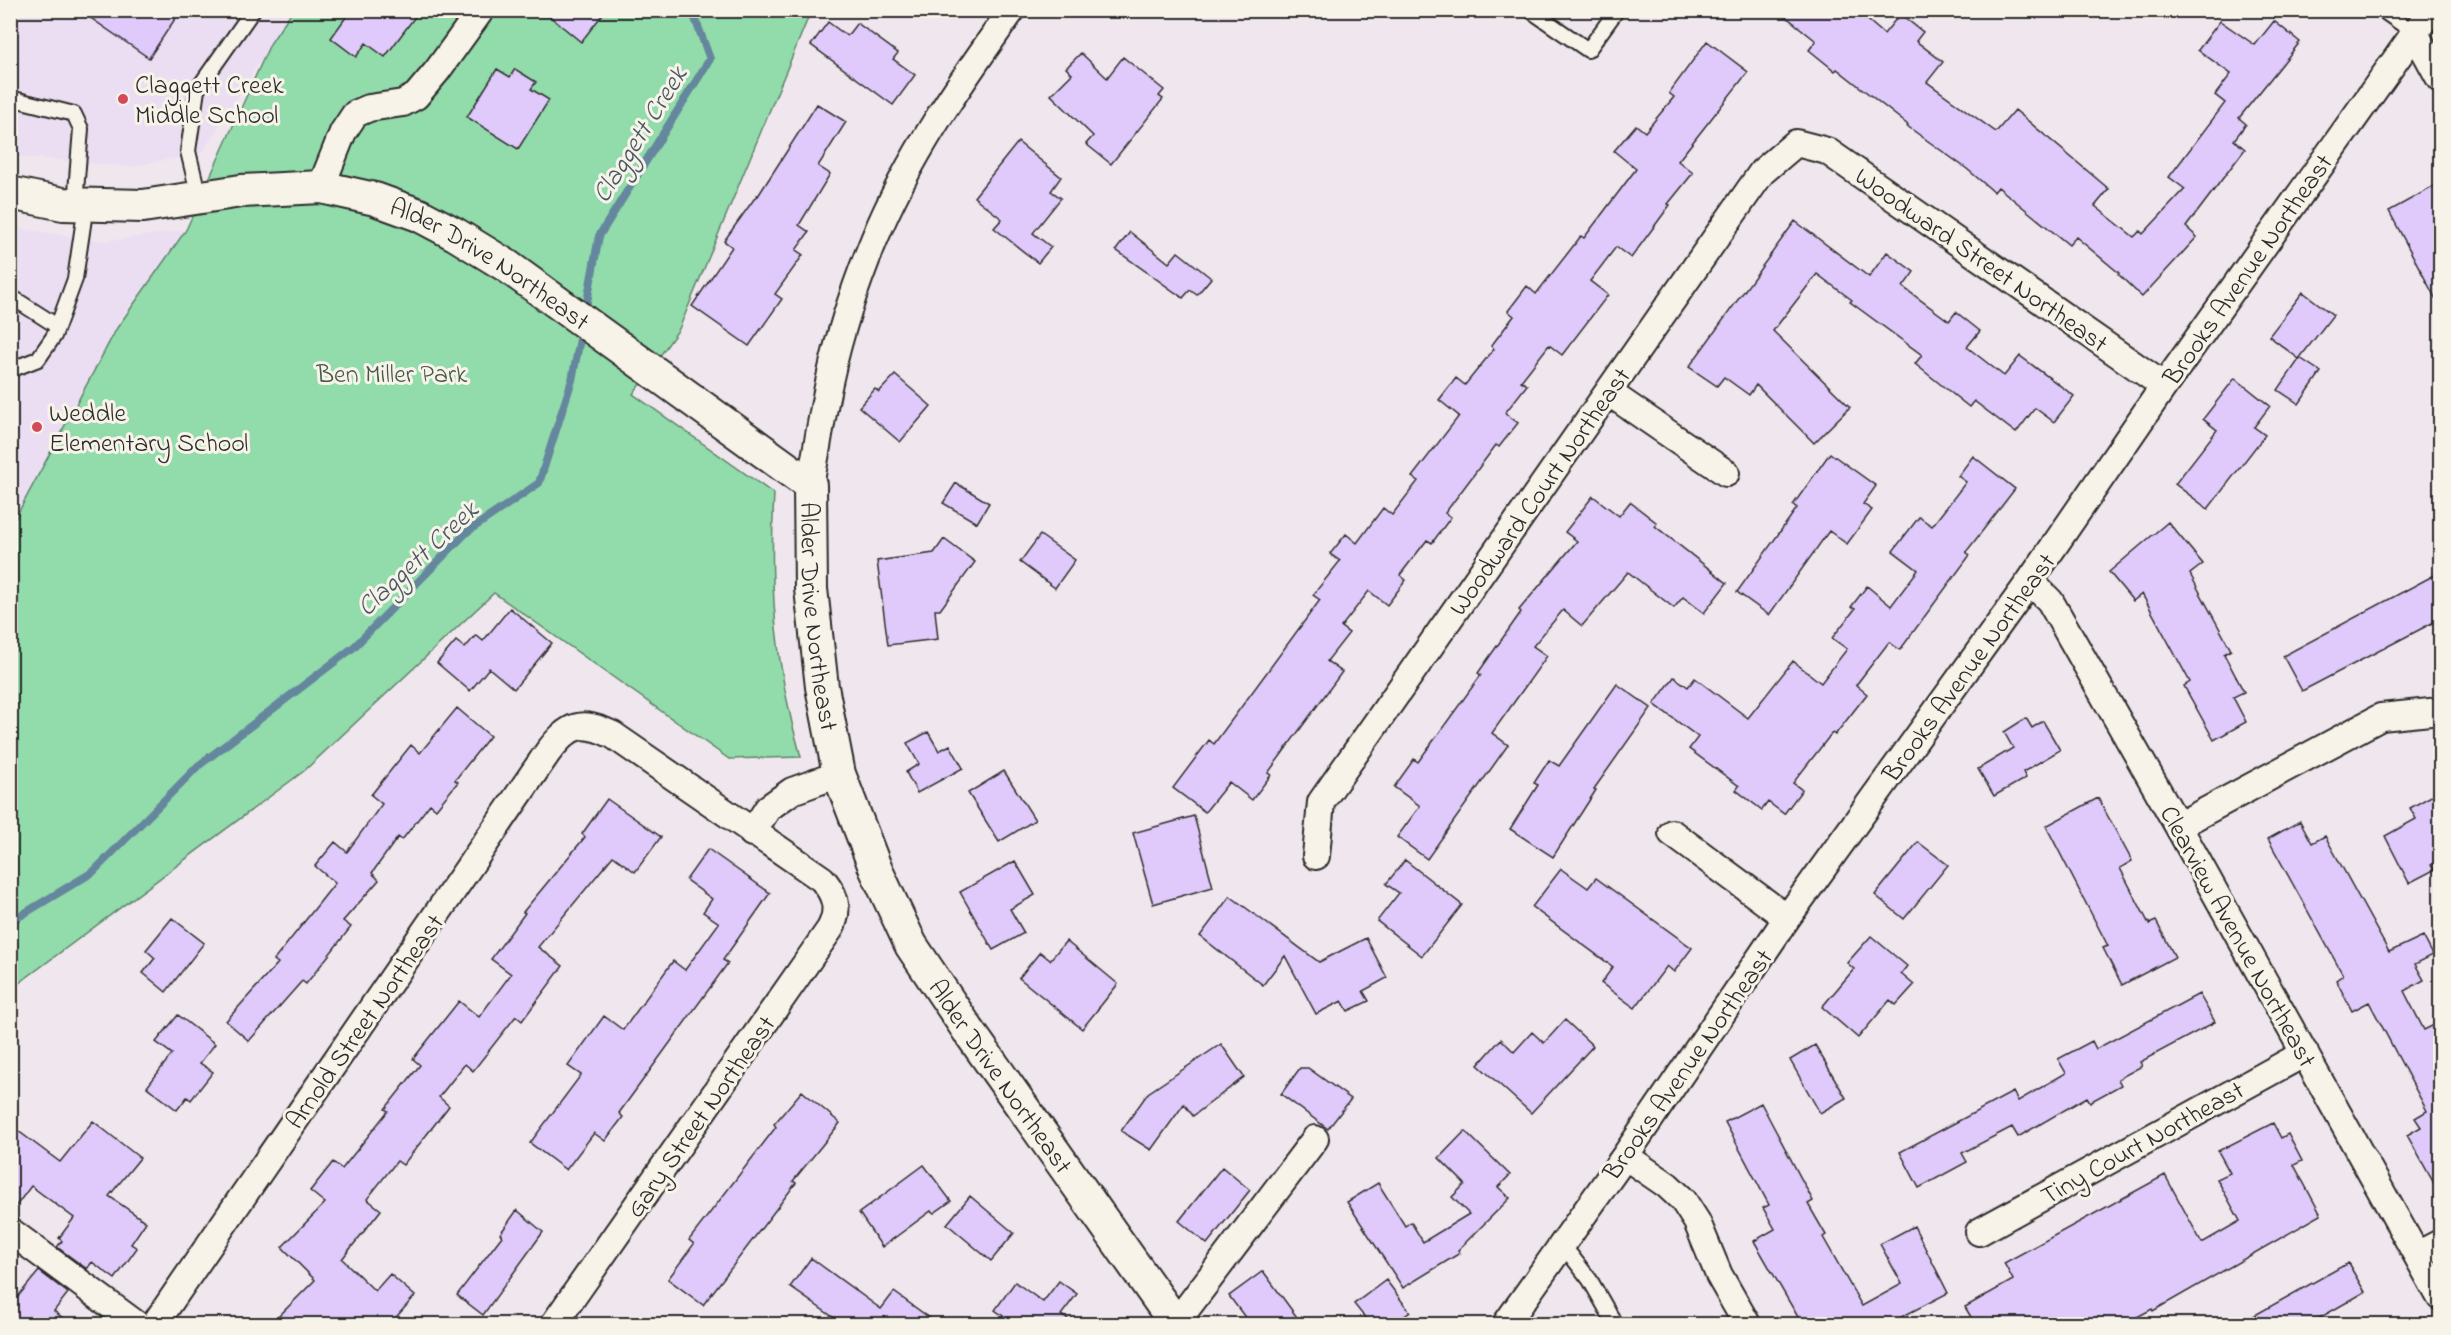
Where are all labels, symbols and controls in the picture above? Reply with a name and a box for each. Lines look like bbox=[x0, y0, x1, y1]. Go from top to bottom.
water label: Claggett Creek bbox=[584, 59, 700, 212]
place label: Claggett Creek Middle School bbox=[135, 68, 284, 136]
marker: Claggett Creek Middle School bbox=[116, 92, 130, 106]
street label: Brooks Avenue Northeast bbox=[2154, 147, 2344, 395]
street label: Woodward Street Northeast bbox=[1846, 159, 2115, 364]
street label: Alder Drive Northeast bbox=[384, 190, 597, 342]
park label: Ben Miller Park bbox=[316, 357, 468, 395]
street label: Woodward Court Northeast bbox=[1441, 360, 1642, 625]
place label: Weddle Elementary School bbox=[49, 396, 248, 464]
marker: Weddle Elementary School bbox=[30, 420, 44, 434]
water label: Claggett Creek bbox=[349, 492, 490, 627]
street label: Alder Drive Northeast bbox=[788, 502, 846, 735]
street label: Brooks Avenue Northeast bbox=[1874, 546, 2067, 792]
street label: Clearview Avenue Northeast bbox=[2148, 799, 2324, 1076]
street label: Arnold Street Northeast bbox=[278, 907, 455, 1138]
street label: Brooks Avenue Northeast bbox=[1594, 942, 1784, 1190]
street label: Alder Drive Northeast bbox=[917, 973, 1080, 1183]
street label: Gary Street Northeast bbox=[618, 1009, 787, 1227]
street label: Tiny Court Northeast bbox=[2035, 1073, 2252, 1216]

